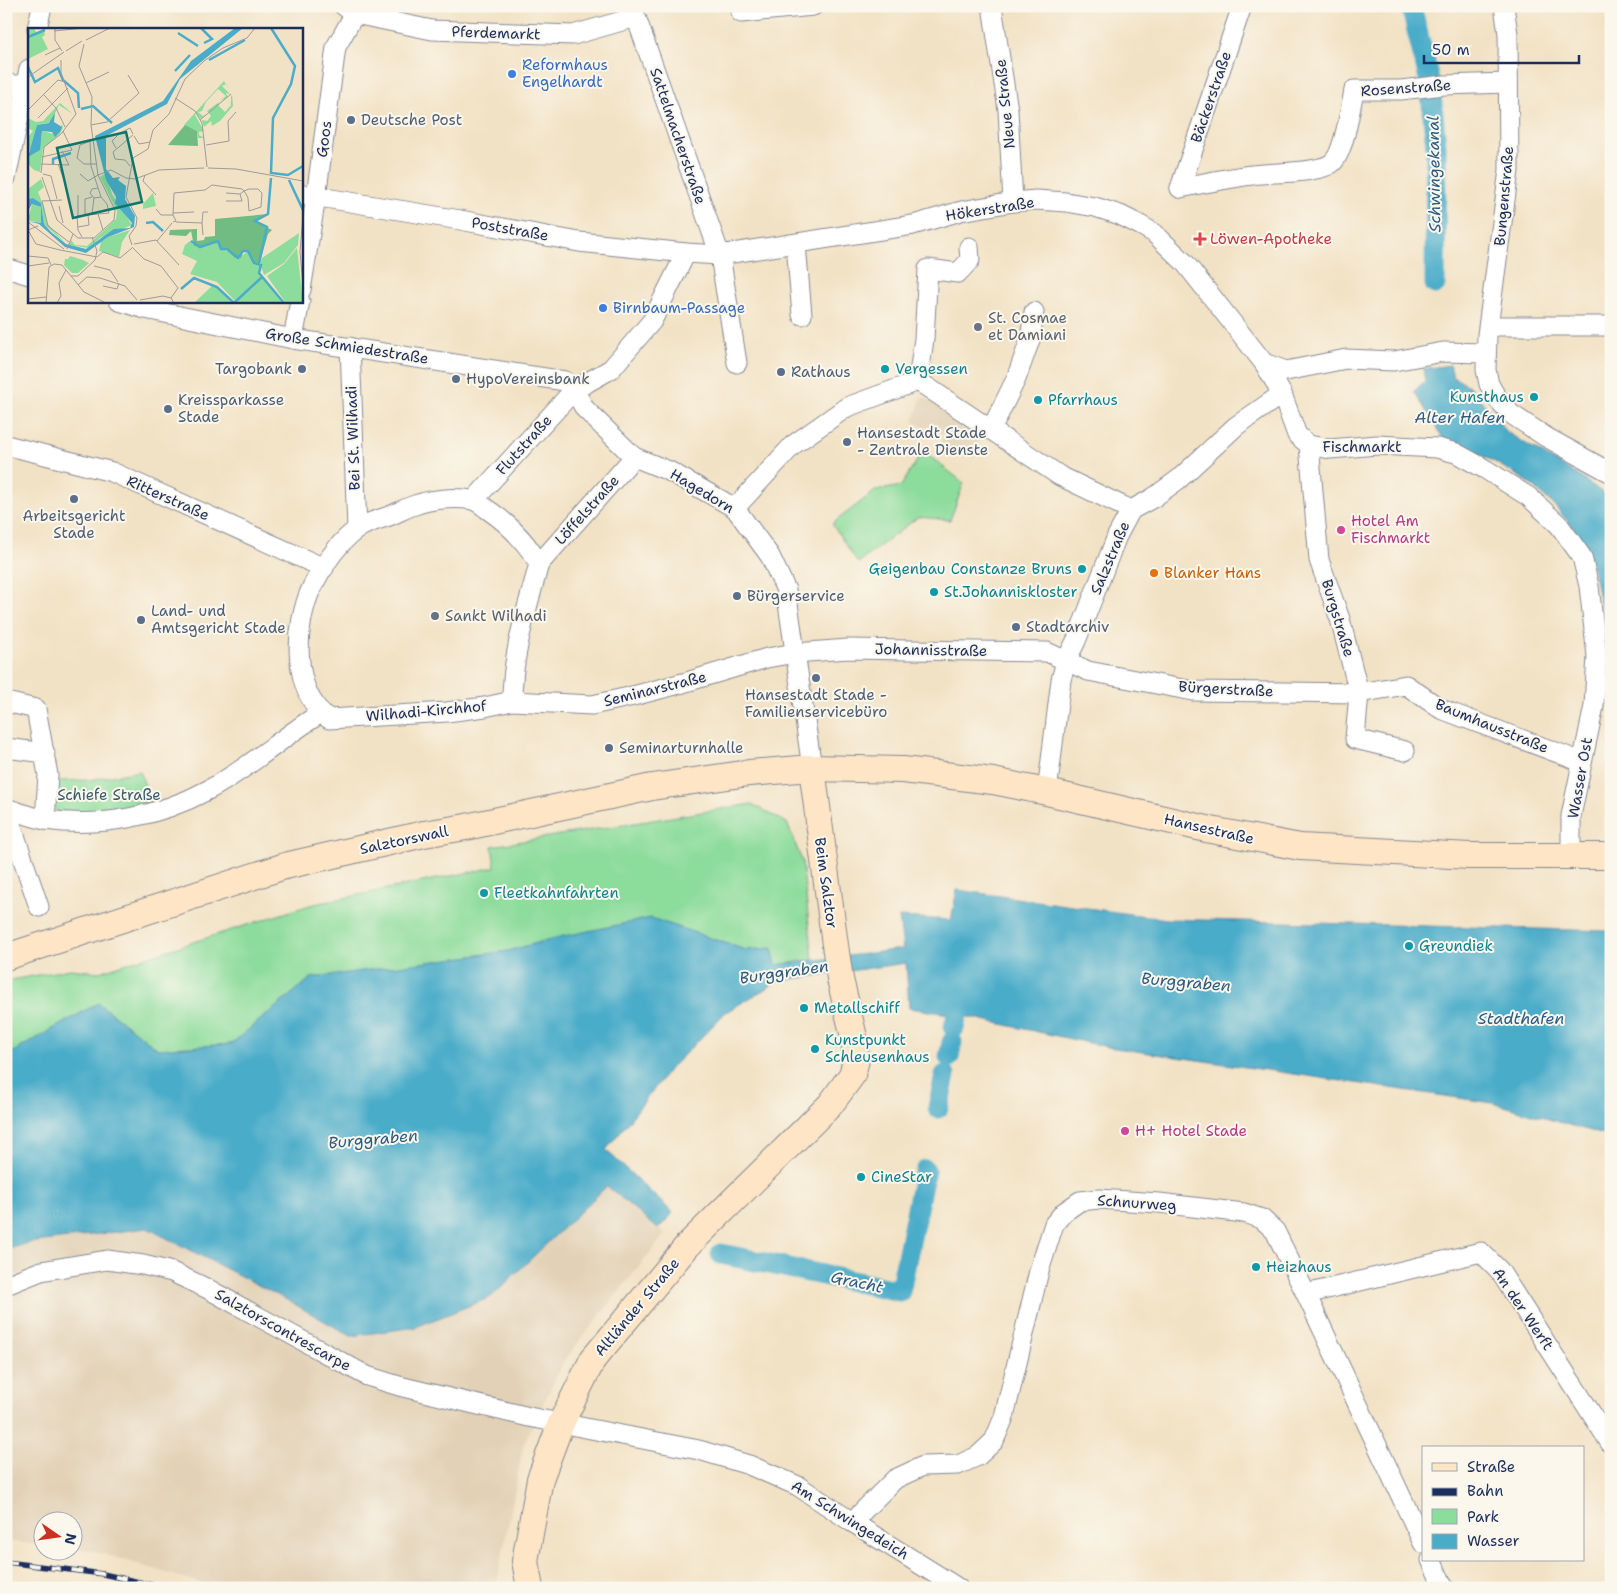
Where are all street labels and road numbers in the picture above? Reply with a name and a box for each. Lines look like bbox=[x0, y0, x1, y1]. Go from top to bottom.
street label: Pferdemarkt bbox=[451, 21, 541, 45]
street label: Bäckerstraße bbox=[1186, 49, 1236, 145]
street label: Neue Straße bbox=[990, 58, 1020, 150]
street label: Sattelmacherstraße bbox=[645, 65, 711, 207]
street label: Rosenstraße bbox=[1360, 75, 1452, 101]
street label: Goos bbox=[312, 119, 336, 159]
street label: Bungenstraße bbox=[1490, 145, 1518, 247]
street label: Hökerstraße bbox=[944, 192, 1036, 226]
street label: Poststraße bbox=[470, 212, 550, 246]
street label: Große Schmiedestraße bbox=[264, 323, 430, 369]
street label: Bei St. Wilhadi bbox=[341, 385, 365, 491]
street label: Flutstraße bbox=[492, 411, 556, 479]
street label: Fischmarkt bbox=[1322, 437, 1402, 457]
street label: Hagedorn bbox=[666, 464, 738, 518]
street label: Ritterstraße bbox=[123, 471, 213, 525]
street label: Löffelstraße bbox=[550, 471, 624, 549]
street label: Salzstraße bbox=[1086, 518, 1134, 598]
street label: Burgstraße bbox=[1317, 577, 1359, 659]
street label: Johannisstraße bbox=[874, 639, 988, 661]
street label: Seminarstraße bbox=[602, 667, 708, 711]
street label: Bürgerstraße bbox=[1178, 677, 1274, 701]
street label: Baumhausstraße bbox=[1432, 694, 1552, 758]
street label: Wilhadi-Kirchhof bbox=[365, 696, 488, 726]
street label: Wasser Ost bbox=[1563, 736, 1597, 820]
street label: Hansestraße bbox=[1162, 809, 1256, 849]
street label: Salztorswall bbox=[358, 821, 451, 859]
street label: Beim Salztor bbox=[810, 836, 842, 930]
street label: Schnurweg bbox=[1097, 1190, 1177, 1216]
street label: Altländer Straße bbox=[590, 1254, 684, 1360]
street label: An der Werft bbox=[1488, 1264, 1558, 1354]
street label: Salztorscontrescarpe bbox=[211, 1284, 355, 1376]
street label: Am Schwingedeich bbox=[787, 1476, 913, 1564]

